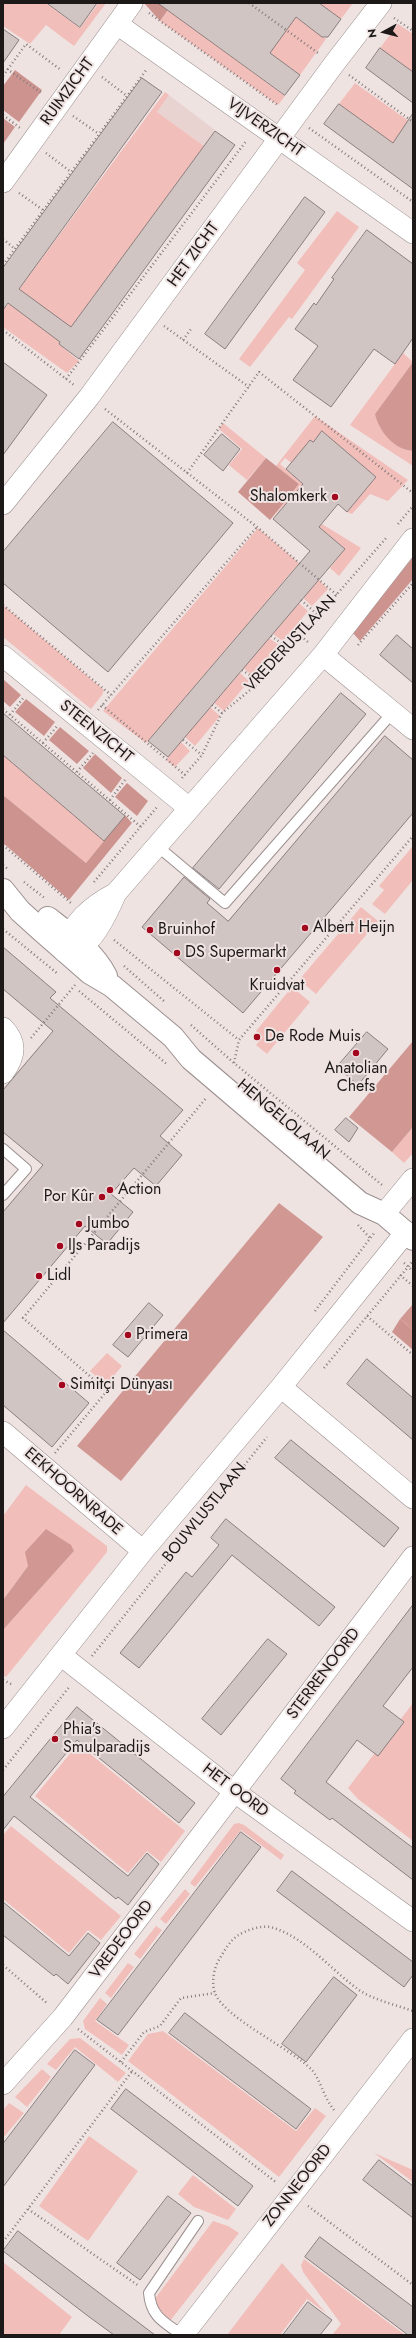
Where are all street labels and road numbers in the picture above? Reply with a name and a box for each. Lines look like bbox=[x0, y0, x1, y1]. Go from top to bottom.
street label: RUIMZICHT bbox=[37, 55, 99, 129]
street label: VIJVERZICHT bbox=[223, 95, 307, 161]
street label: HET ZICHT bbox=[164, 219, 224, 291]
street label: VREDERUSTLAAN bbox=[241, 592, 341, 696]
street label: STEENZICHT bbox=[55, 697, 137, 767]
street label: HENGELOLAAN bbox=[233, 1076, 333, 1164]
street label: EEKHOORNRADE bbox=[20, 1444, 126, 1540]
street label: BOUWLUSTLAAN bbox=[159, 1459, 251, 1567]
street label: STERRENOORD bbox=[283, 1625, 365, 1723]
street label: HET OORD bbox=[198, 1760, 272, 1822]
street label: VREDEOORD bbox=[86, 1897, 158, 1983]
street label: ZONNEOORD bbox=[260, 2141, 336, 2231]

